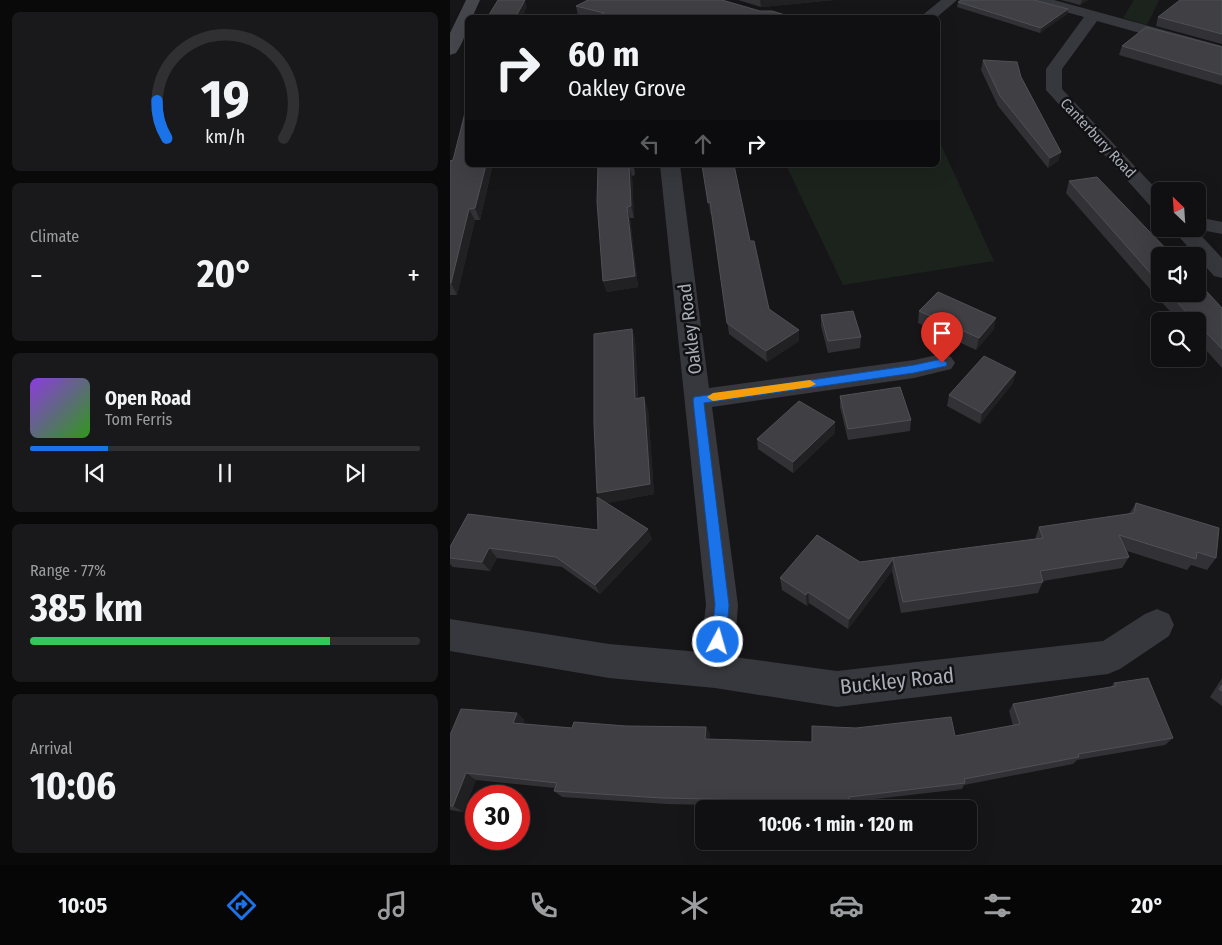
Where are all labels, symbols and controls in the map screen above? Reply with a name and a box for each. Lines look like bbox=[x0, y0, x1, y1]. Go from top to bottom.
text: 60 m bbox=[568, 33, 639, 75]
icon: right bbox=[485, 35, 550, 100]
text: 19 bbox=[201, 68, 249, 131]
text: Oakley Grove bbox=[568, 75, 686, 102]
street label: Canterbury Road bbox=[1056, 94, 1140, 182]
text: km/h bbox=[205, 126, 245, 148]
icon: left bbox=[636, 130, 664, 158]
icon: ahead bbox=[689, 130, 717, 158]
icon: right bbox=[742, 130, 770, 158]
north arrow bbox=[1151, 182, 1206, 238]
map controls bbox=[1151, 182, 1206, 367]
text: Climate bbox=[30, 227, 79, 246]
button: sound bbox=[1151, 247, 1206, 302]
text: 20° bbox=[197, 251, 253, 297]
text: − bbox=[30, 259, 43, 292]
text: + bbox=[407, 259, 420, 292]
street label: Oakley Road bbox=[674, 282, 706, 376]
pin bbox=[921, 312, 963, 363]
button: search bbox=[1151, 312, 1206, 367]
icon: arrive bbox=[928, 319, 956, 347]
text: Open Road bbox=[105, 387, 191, 410]
text: Tom Ferris bbox=[105, 410, 172, 429]
icon: previous bbox=[81, 459, 109, 487]
icon: pause bbox=[211, 459, 239, 487]
icon: next bbox=[341, 459, 369, 487]
text: Range · 77% bbox=[30, 561, 106, 580]
text: 385 km bbox=[30, 585, 143, 631]
position arrow bbox=[691, 615, 743, 667]
street label: Buckley Road bbox=[839, 662, 955, 700]
text: Arrival bbox=[30, 739, 72, 758]
text: 10:06 bbox=[30, 763, 116, 809]
speed limit sign: 30 bbox=[465, 785, 530, 850]
text: 10:06 · 1 min · 120 m bbox=[759, 813, 913, 836]
icon: directions bbox=[224, 888, 259, 923]
icon: music bbox=[375, 888, 410, 923]
icon: phone bbox=[526, 888, 561, 923]
icon: climate bbox=[677, 888, 712, 923]
icon: car bbox=[829, 888, 864, 923]
icon: filters bbox=[980, 888, 1015, 923]
text: 10:05 bbox=[58, 892, 107, 919]
text: 20° bbox=[1131, 892, 1164, 919]

